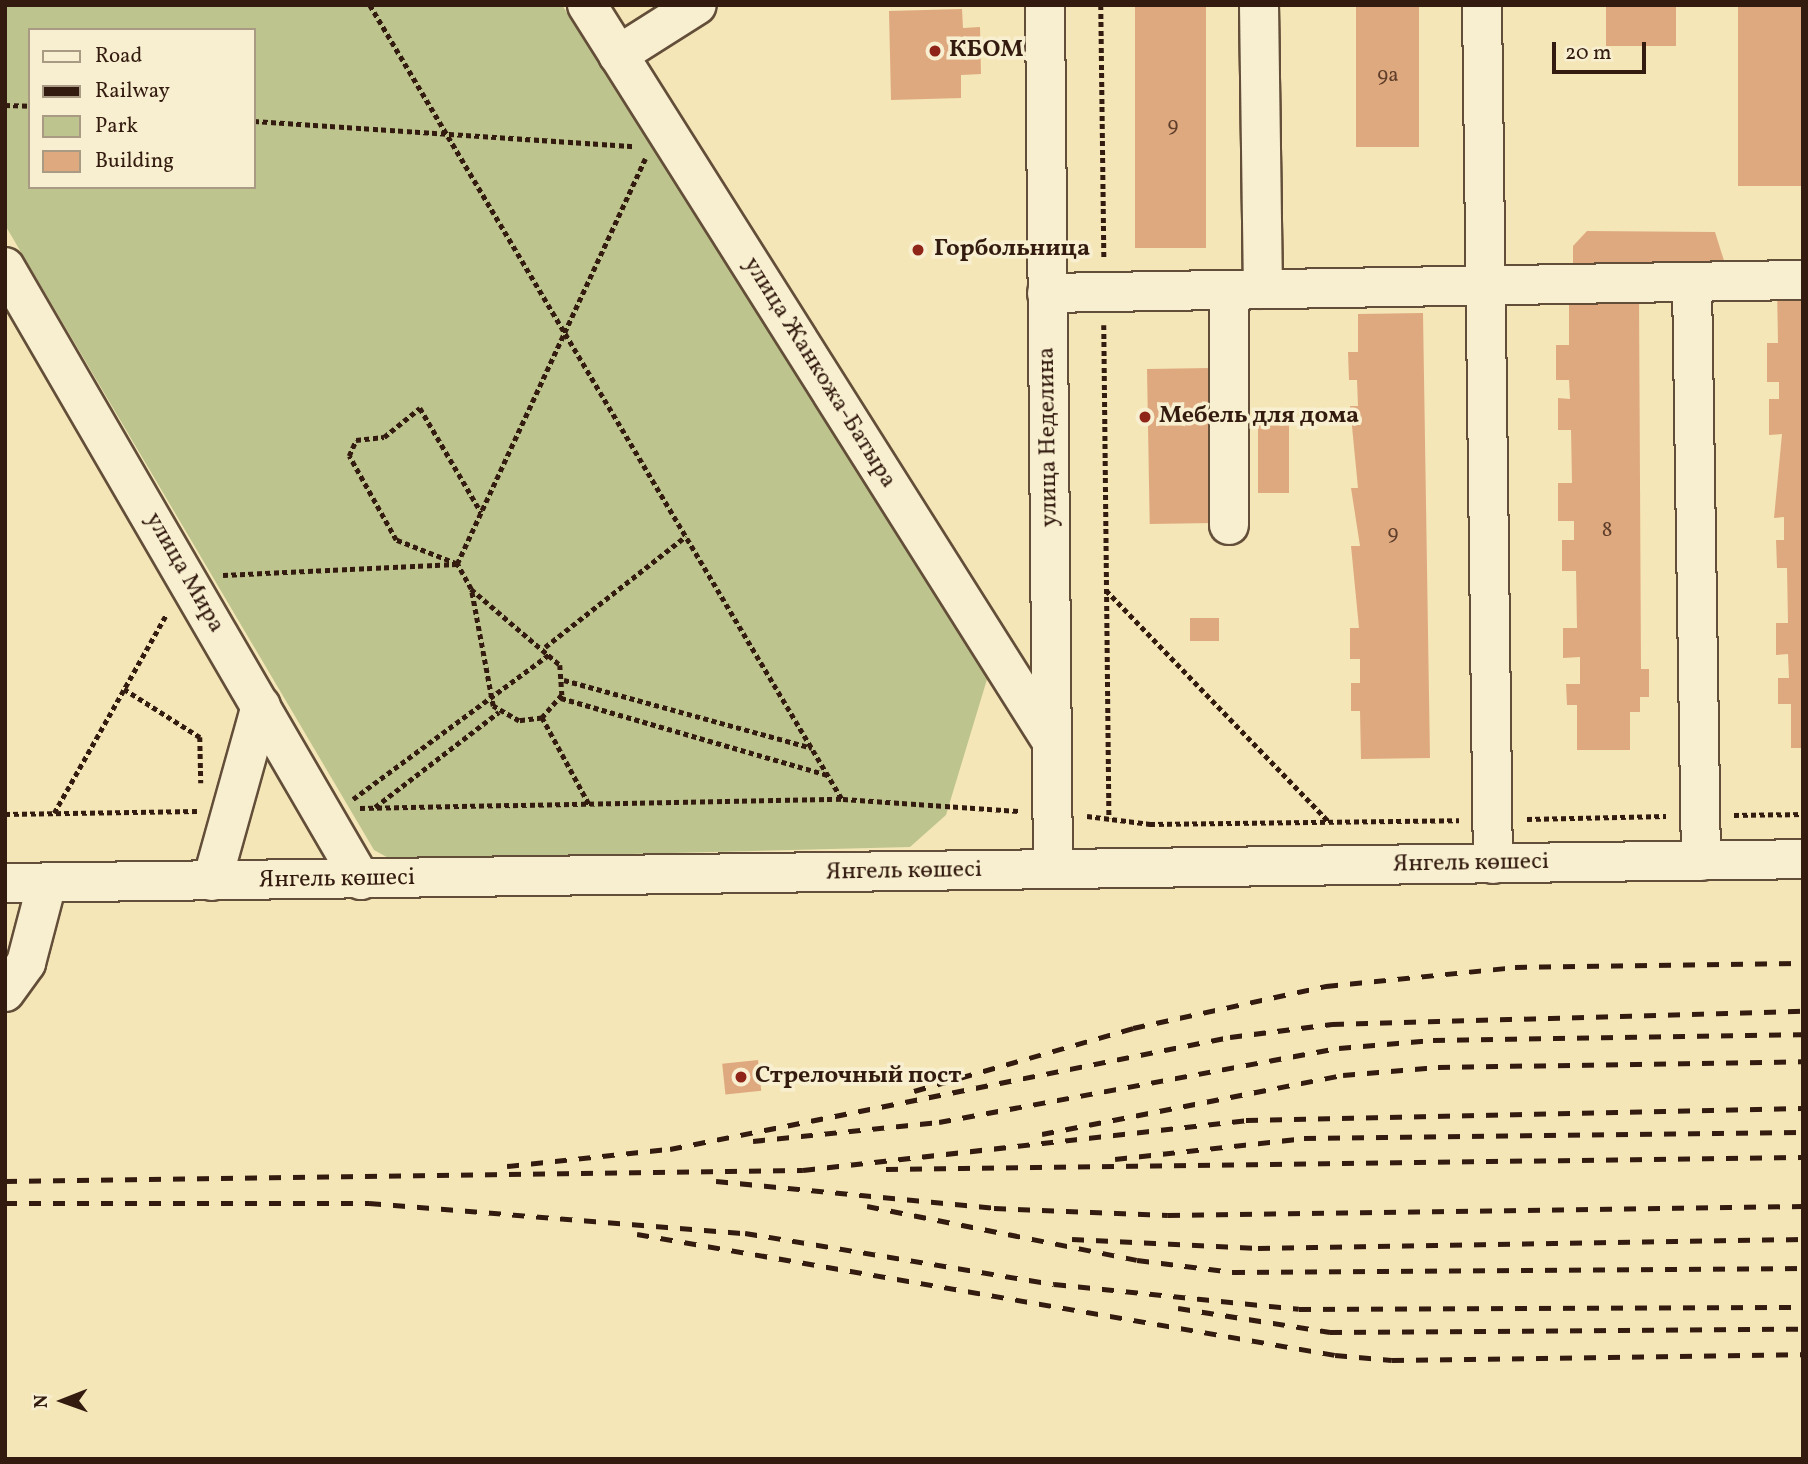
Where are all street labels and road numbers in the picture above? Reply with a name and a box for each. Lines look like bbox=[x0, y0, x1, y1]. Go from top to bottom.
street label: улица Жанкожа-Батыра bbox=[736, 252, 902, 494]
street label: улица Неделина bbox=[1033, 347, 1065, 527]
street label: улица Мира bbox=[138, 508, 230, 638]
street label: Янгель көшесі bbox=[1393, 848, 1549, 880]
street label: Янгель көшесі bbox=[826, 856, 982, 888]
street label: Янгель көшесі bbox=[259, 864, 415, 896]

